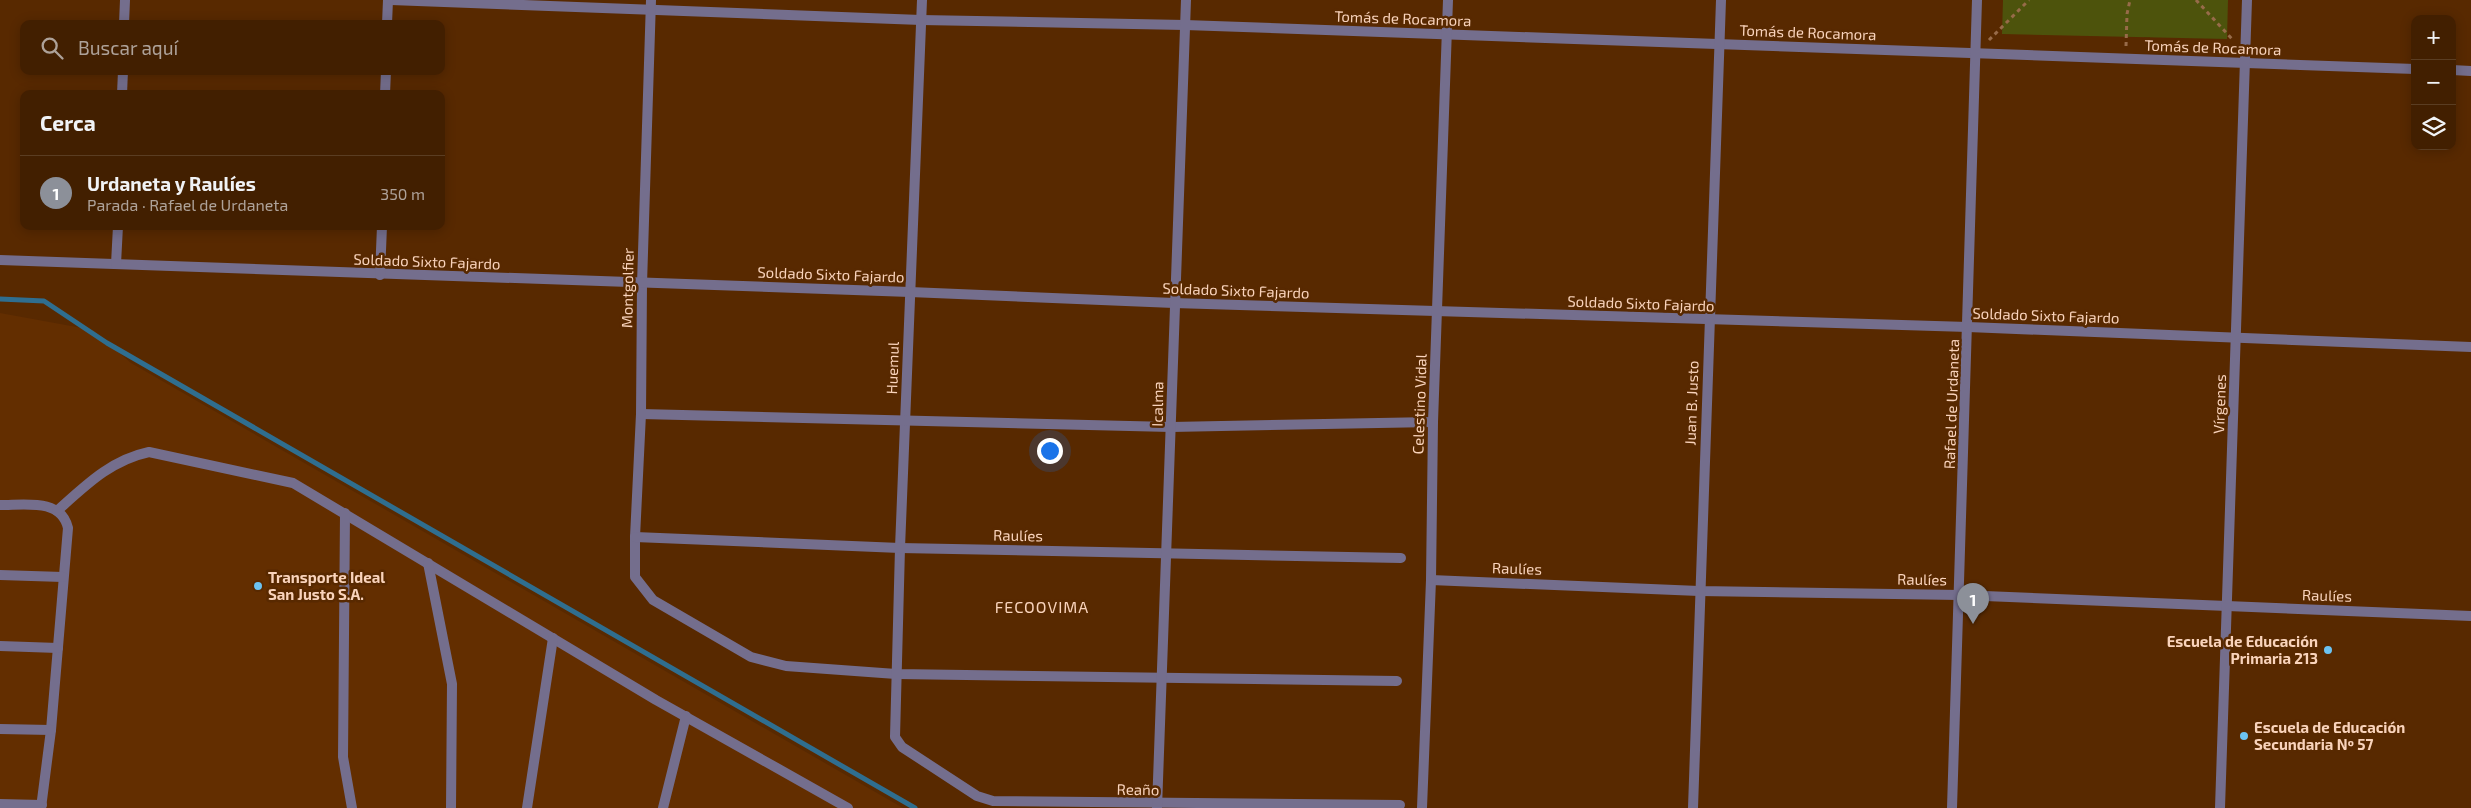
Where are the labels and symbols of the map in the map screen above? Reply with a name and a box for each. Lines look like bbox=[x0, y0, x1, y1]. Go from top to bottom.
street label: Tomás de Rocamora bbox=[1334, 7, 1472, 29]
street label: Tomás de Rocamora bbox=[1739, 21, 1877, 43]
street label: Tomás de Rocamora bbox=[2144, 36, 2282, 58]
street label: Montgolfier bbox=[617, 248, 637, 328]
street label: Soldado Sixto Fajardo bbox=[353, 249, 501, 274]
street label: Soldado Sixto Fajardo bbox=[757, 262, 905, 287]
street label: Soldado Sixto Fajardo bbox=[1162, 278, 1310, 303]
street label: Soldado Sixto Fajardo bbox=[1567, 291, 1715, 316]
street label: Soldado Sixto Fajardo bbox=[1972, 303, 2120, 328]
street label: Rafael de Urdaneta bbox=[1940, 339, 1962, 469]
street label: Huemul bbox=[882, 341, 902, 395]
street label: Celestino Vidal bbox=[1408, 353, 1430, 455]
street label: Juan B. Justo bbox=[1681, 360, 1701, 446]
street label: Vírgenes bbox=[2209, 374, 2229, 434]
street label: Icalma bbox=[1148, 381, 1166, 427]
your location bbox=[1037, 438, 1063, 464]
street label: Raulíes bbox=[993, 526, 1043, 544]
street label: Raulíes bbox=[1492, 558, 1542, 578]
place label: Transporte Ideal San Justo S.A. bbox=[268, 568, 385, 603]
street label: Raulíes bbox=[1897, 570, 1947, 588]
marker: Transporte Ideal San Justo S.A. bbox=[252, 580, 264, 592]
pin: 1 bbox=[1957, 583, 1989, 624]
street label: Raulíes bbox=[2302, 585, 2352, 605]
district label: FECOOVIMA bbox=[995, 597, 1089, 616]
place label: Escuela de Educación Primaria 213 bbox=[2167, 632, 2318, 667]
marker: Escuela de Educación Primaria 213 bbox=[2322, 644, 2334, 656]
place label: Escuela de Educación Secundaria Nº 57 bbox=[2254, 718, 2405, 753]
marker: Escuela de Educación Secundaria Nº 57 bbox=[2238, 730, 2250, 742]
street label: Reaño bbox=[1116, 780, 1160, 798]

